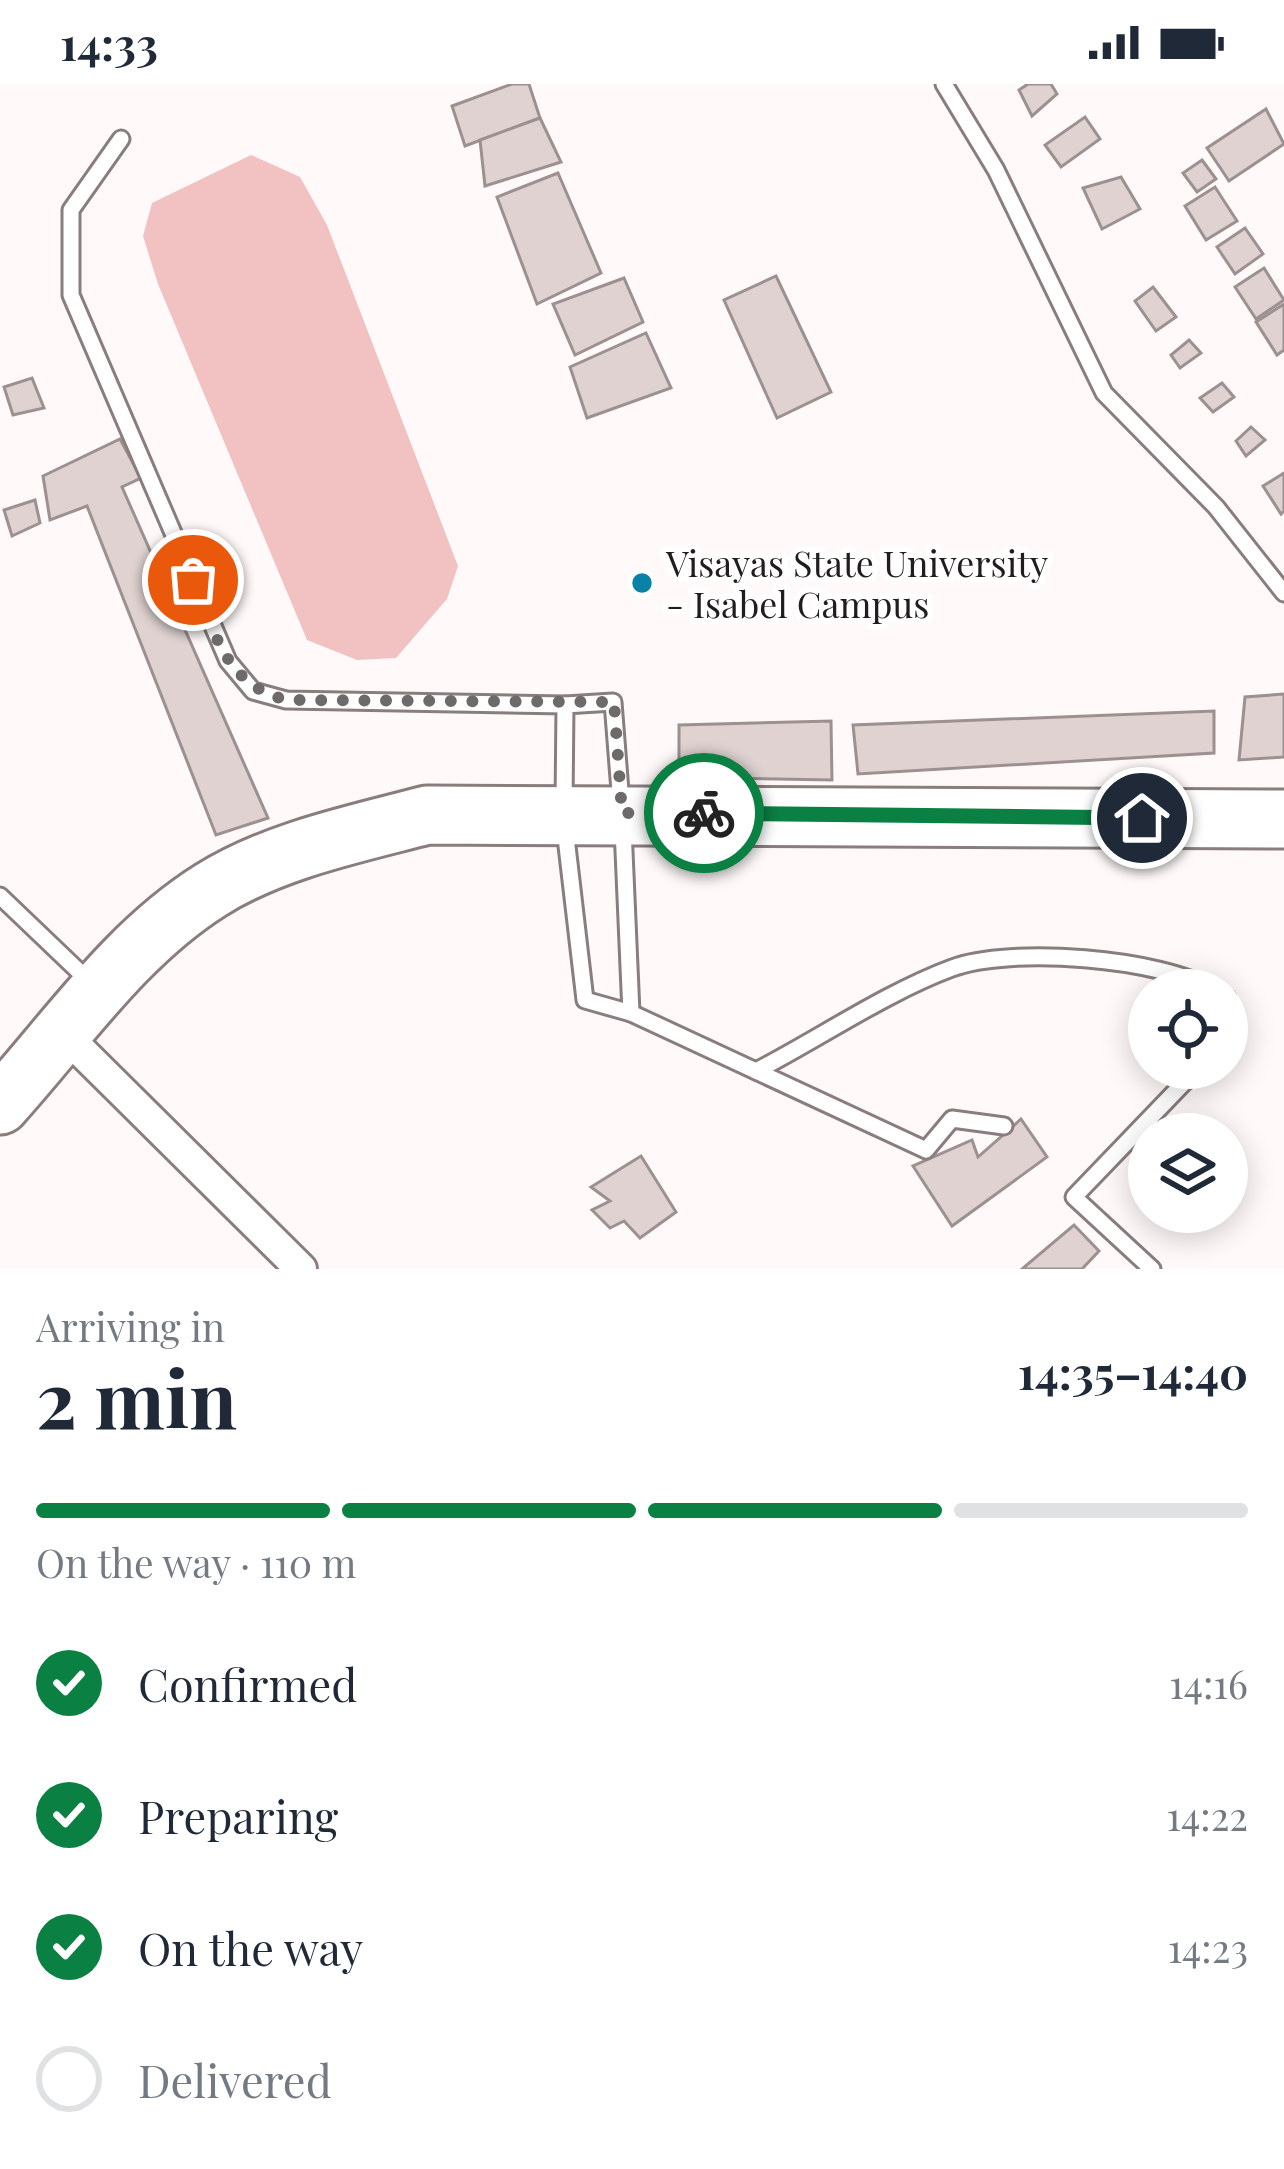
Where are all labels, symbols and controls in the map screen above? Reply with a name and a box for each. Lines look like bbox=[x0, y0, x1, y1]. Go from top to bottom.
text: 14:33 bbox=[60, 12, 158, 72]
pin bbox=[142, 529, 244, 631]
place label: Visayas State University - Isabel Campus bbox=[665, 538, 1048, 627]
icon: bag bbox=[160, 547, 226, 613]
marker: Visayas State University - Isabel Campus bbox=[629, 570, 655, 596]
courier bbox=[644, 753, 764, 873]
pin bbox=[1091, 767, 1193, 869]
icon: bike bbox=[671, 780, 737, 846]
icon: home bbox=[1109, 785, 1175, 851]
map controls bbox=[1128, 969, 1248, 1233]
button: locate bbox=[1128, 969, 1248, 1089]
button: layers bbox=[1128, 1113, 1248, 1233]
text: Arriving in bbox=[36, 1300, 225, 1352]
text: 14:35–14:40 bbox=[1018, 1341, 1248, 1401]
text: 2 min bbox=[36, 1345, 237, 1449]
text: On the way · 110 m bbox=[36, 1536, 357, 1588]
icon: check bbox=[36, 1650, 102, 1716]
text: Confirmed bbox=[138, 1653, 357, 1713]
text: 14:16 bbox=[1169, 1657, 1248, 1709]
icon: check bbox=[36, 1782, 102, 1848]
text: Preparing bbox=[138, 1785, 338, 1845]
text: 14:22 bbox=[1167, 1789, 1248, 1841]
icon: check bbox=[36, 1914, 102, 1980]
text: On the way bbox=[138, 1917, 363, 1977]
text: 14:23 bbox=[1168, 1921, 1248, 1973]
text: Delivered bbox=[138, 2049, 332, 2109]

